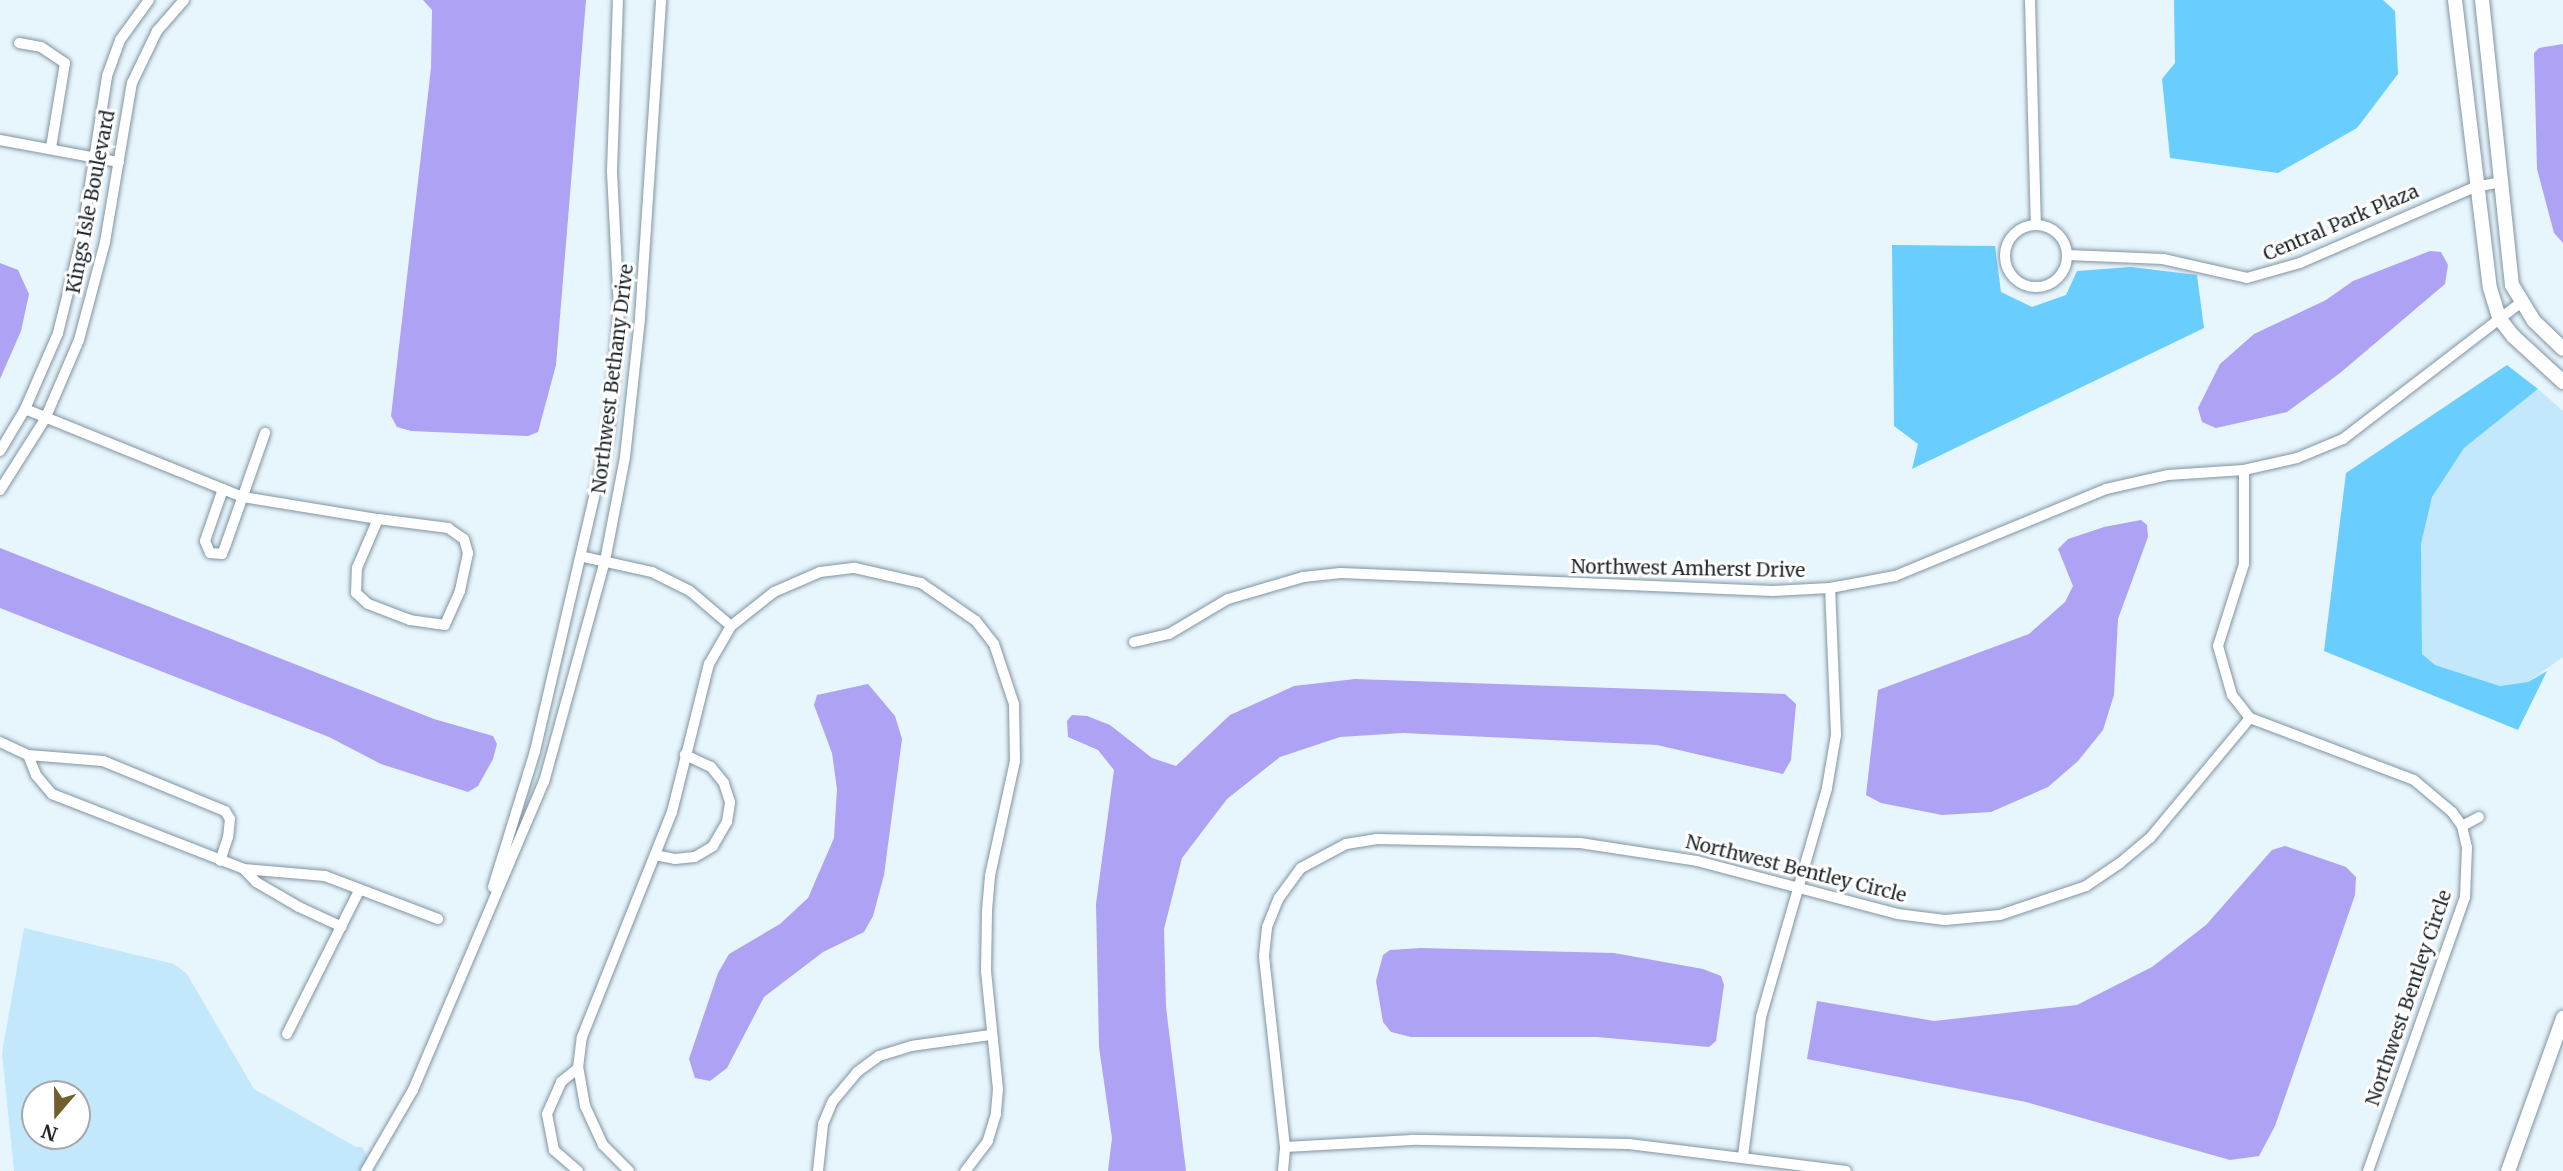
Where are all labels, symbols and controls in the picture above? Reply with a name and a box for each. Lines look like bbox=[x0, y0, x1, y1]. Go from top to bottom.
street label: Kings Isle Boulevard bbox=[62, 108, 120, 296]
street label: Central Park Plaza bbox=[2260, 180, 2422, 266]
street label: Northwest Bethany Drive bbox=[588, 263, 638, 495]
street label: Northwest Amherst Drive bbox=[1571, 556, 1805, 582]
street label: Northwest Bentley Circle bbox=[1683, 831, 1909, 907]
street label: Northwest Bentley Circle bbox=[2361, 887, 2457, 1109]
north arrow bbox=[21, 1080, 91, 1150]
text: N bbox=[38, 1119, 61, 1147]

